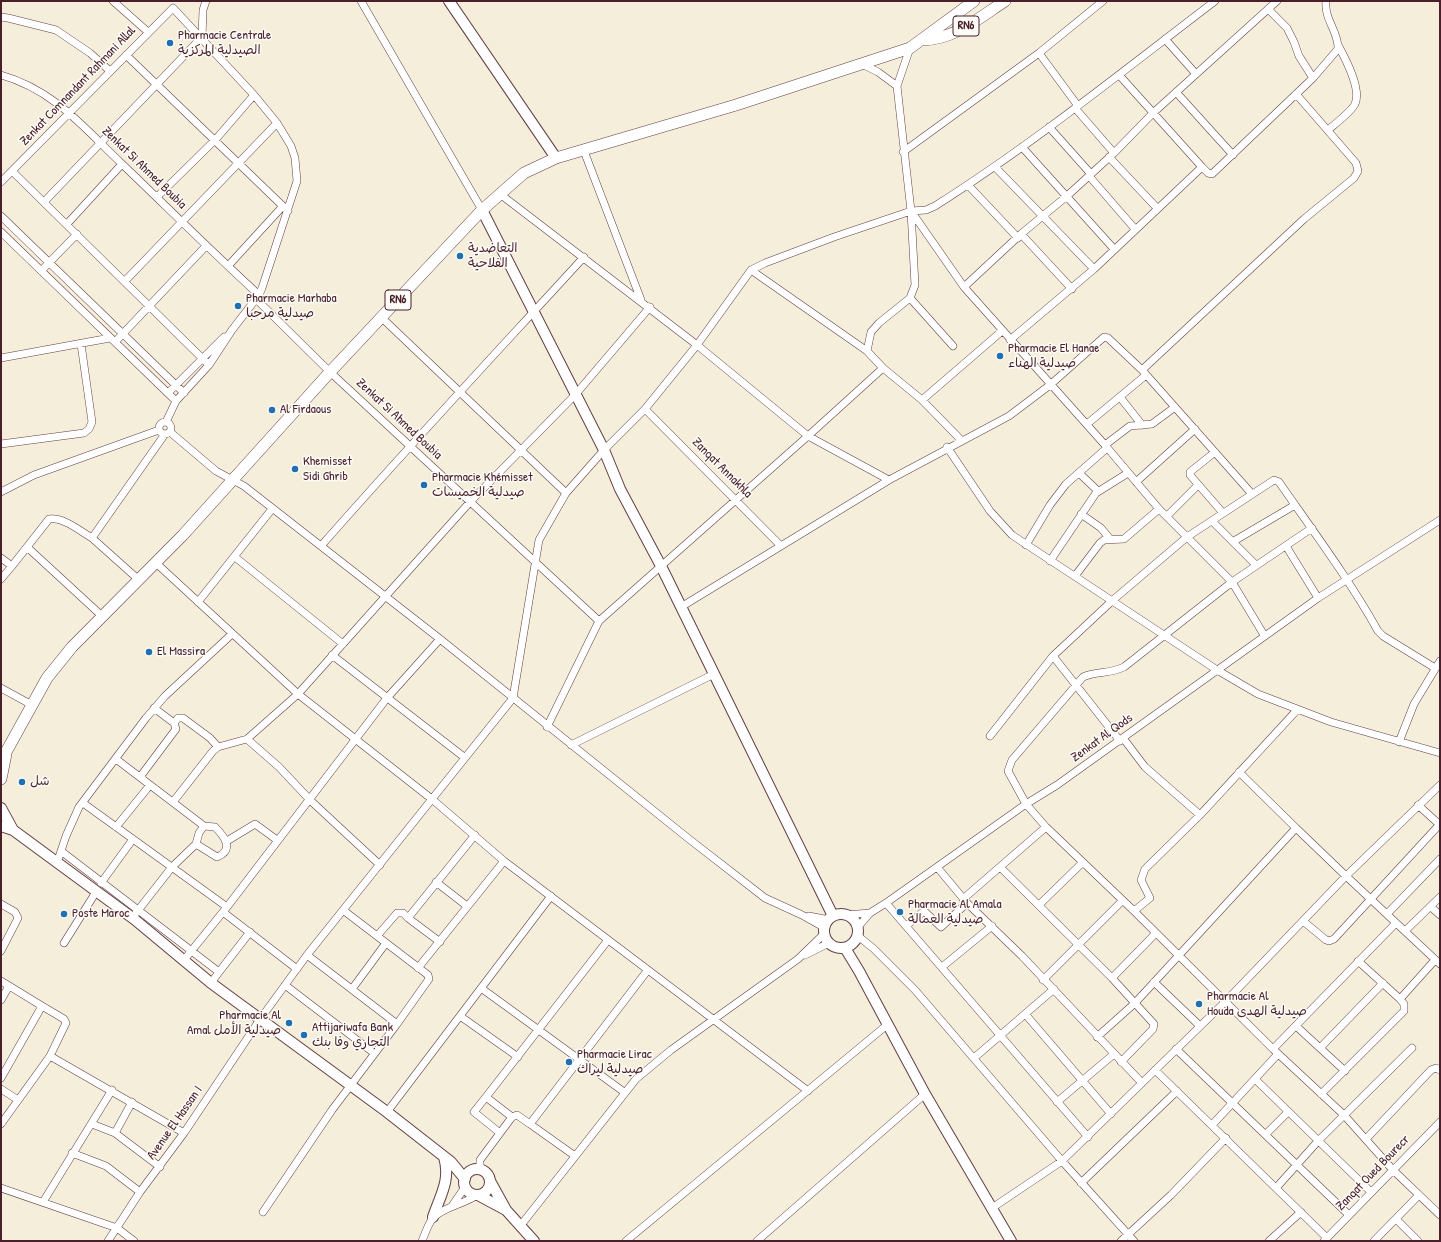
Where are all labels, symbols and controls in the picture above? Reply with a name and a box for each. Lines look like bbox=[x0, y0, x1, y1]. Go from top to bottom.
road number: RN6 bbox=[953, 16, 979, 36]
street label: Zenkat Comnandant Rahmani Allal bbox=[17, 23, 139, 149]
place label: Pharmacie Centrale الصيدلية المركزية bbox=[178, 28, 271, 59]
marker: Pharmacie Centrale الصيدلية المركزية bbox=[165, 38, 175, 48]
street label: Zenkat Si Ahmed Boubia bbox=[98, 124, 190, 212]
place label: التعاضدية الفلاحية bbox=[468, 241, 518, 272]
marker: التعاضدية الفلاحية bbox=[455, 251, 465, 261]
road number: RN6 bbox=[385, 290, 411, 310]
place label: Pharmacie Marhaba صيدلية مرحبا bbox=[246, 291, 337, 322]
marker: Pharmacie Marhaba صيدلية مرحبا bbox=[233, 301, 243, 311]
place label: Pharmacie El Hanae صيدلية الهناء bbox=[1008, 341, 1099, 372]
marker: Pharmacie El Hanae صيدلية الهناء bbox=[995, 351, 1005, 361]
street label: Zenkat Si Ahmed Boubia bbox=[353, 375, 445, 463]
place label: Al Firdaous bbox=[280, 402, 331, 418]
marker: Al Firdaous bbox=[267, 405, 277, 415]
street label: Zanqat Annakhla bbox=[689, 435, 755, 501]
place label: Khemisset Sidi Ghrib bbox=[303, 454, 352, 485]
marker: Khemisset Sidi Ghrib bbox=[290, 464, 300, 474]
place label: Pharmacie Khémisset صيدلية الخميسات bbox=[432, 470, 533, 501]
marker: Pharmacie Khémisset صيدلية الخميسات bbox=[419, 480, 429, 490]
place label: El Massira bbox=[157, 644, 205, 660]
marker: El Massira bbox=[144, 647, 154, 657]
street label: Zenkat Al Qods bbox=[1068, 710, 1136, 766]
place label: شل bbox=[30, 774, 49, 790]
marker: شل bbox=[17, 777, 27, 787]
place label: Pharmacie Al Amala صيدلية العمالة bbox=[908, 897, 1001, 928]
place label: Poste Maroc bbox=[72, 906, 129, 922]
marker: Pharmacie Al Amala صيدلية العمالة bbox=[895, 907, 905, 917]
marker: Poste Maroc bbox=[59, 909, 69, 919]
place label: Pharmacie Al Houda صيدلية الهدى bbox=[1207, 989, 1307, 1020]
marker: Pharmacie Al Houda صيدلية الهدى bbox=[1194, 999, 1204, 1009]
place label: Pharmacie Al Amal صيدلية الأمل bbox=[187, 1008, 281, 1039]
marker: Pharmacie Al Amal صيدلية الأمل bbox=[284, 1018, 294, 1028]
place label: Attijariwafa Bank التجاري وفا بنك bbox=[312, 1020, 393, 1051]
marker: Attijariwafa Bank التجاري وفا بنك bbox=[299, 1030, 309, 1040]
place label: Pharmacie Lirac صيدلية ليراك bbox=[577, 1047, 652, 1078]
marker: Pharmacie Lirac صيدلية ليراك bbox=[564, 1057, 574, 1067]
street label: Avenue El Hassan I bbox=[144, 1083, 206, 1163]
street label: Zanqat Oued Bourecr bbox=[1333, 1132, 1413, 1214]

